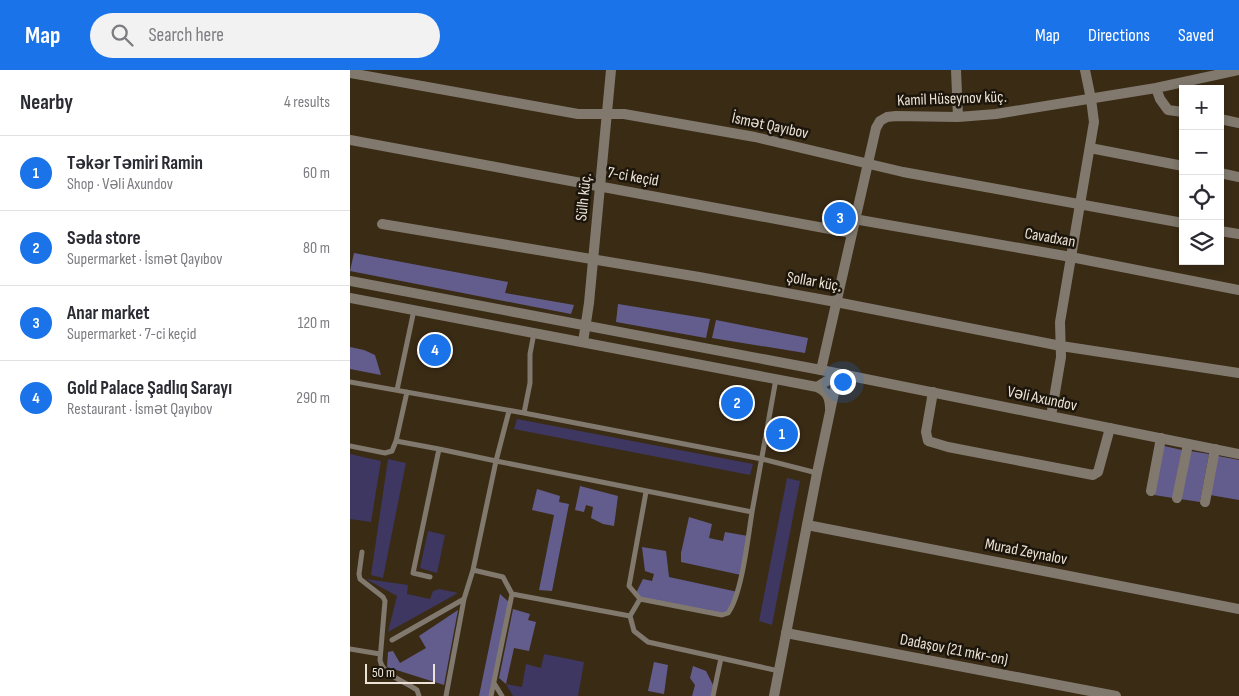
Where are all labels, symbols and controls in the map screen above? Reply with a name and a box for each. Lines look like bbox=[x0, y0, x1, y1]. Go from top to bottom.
search box bbox=[90, 13, 440, 58]
text: Map bbox=[25, 21, 60, 50]
icon: search bbox=[108, 21, 136, 49]
text: Search here bbox=[148, 24, 224, 47]
text: Map bbox=[1035, 25, 1060, 46]
text: Directions bbox=[1088, 25, 1150, 46]
text: Saved bbox=[1178, 25, 1214, 46]
map controls bbox=[1179, 85, 1224, 265]
button: + bbox=[1179, 85, 1224, 130]
street label: Kamil Hüseynov küç. bbox=[897, 88, 1007, 110]
text: Nearby bbox=[20, 90, 73, 115]
text: 4 results bbox=[284, 93, 330, 112]
street label: İsmət Qayıbov bbox=[730, 109, 810, 143]
button: − bbox=[1179, 130, 1224, 175]
text: Tәkәr Tәmiri Ramin bbox=[67, 152, 203, 175]
street label: 7-ci keçid bbox=[606, 163, 660, 191]
text: 1 bbox=[33, 164, 39, 183]
text: 60 m bbox=[303, 164, 330, 183]
street label: Sülh küç. bbox=[572, 172, 596, 222]
text: Shop · Vəli Axundov bbox=[67, 175, 173, 194]
button: locate bbox=[1179, 175, 1224, 220]
pin: 3 bbox=[824, 199, 856, 237]
button: layers bbox=[1179, 220, 1224, 265]
street label: Cavadxan bbox=[1023, 224, 1077, 252]
text: Səda store bbox=[67, 227, 141, 250]
text: 2 bbox=[32, 239, 40, 258]
text: 80 m bbox=[303, 239, 330, 258]
text: Supermarket · İsmət Qayıbov bbox=[67, 250, 222, 269]
street label: Şollar küç. bbox=[785, 268, 843, 296]
text: Anar market bbox=[67, 302, 150, 325]
text: 3 bbox=[32, 314, 40, 333]
text: 120 m bbox=[298, 314, 330, 333]
text: Supermarket · 7-ci keçid bbox=[67, 325, 196, 344]
pin: 4 bbox=[419, 331, 451, 369]
your location bbox=[830, 369, 856, 395]
text: Gold Palace Şadlıq Sarayı bbox=[67, 377, 232, 400]
street label: Vəli Axundov bbox=[1005, 382, 1079, 416]
pin: 2 bbox=[721, 384, 753, 422]
text: 4 bbox=[32, 389, 40, 408]
text: 290 m bbox=[296, 389, 330, 408]
text: Restaurant · İsmət Qayıbov bbox=[67, 400, 213, 419]
pin: 1 bbox=[766, 415, 798, 453]
street label: Murad Zeynalov bbox=[983, 535, 1069, 569]
street label: Dadaşov (21 mkr-on) bbox=[898, 630, 1010, 670]
scale bar bbox=[365, 661, 435, 684]
text: 50 m bbox=[372, 664, 395, 681]

